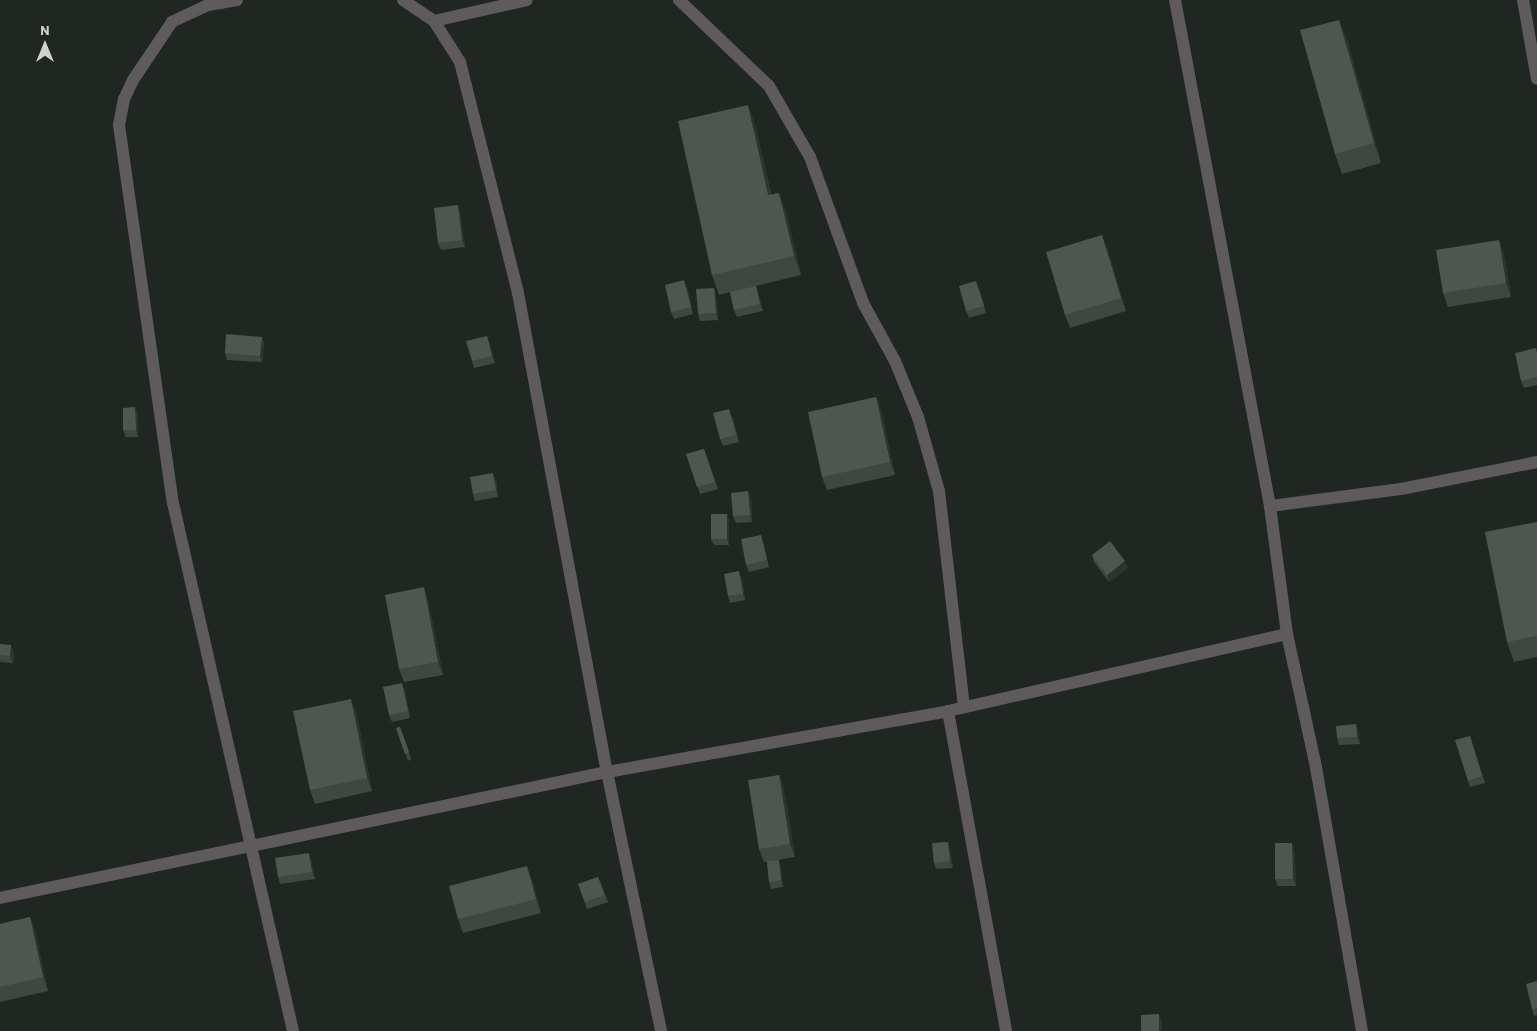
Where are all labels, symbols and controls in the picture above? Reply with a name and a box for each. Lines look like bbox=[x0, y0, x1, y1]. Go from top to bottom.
north arrow bbox=[20, 20, 70, 70]
text: N bbox=[40, 21, 50, 38]

